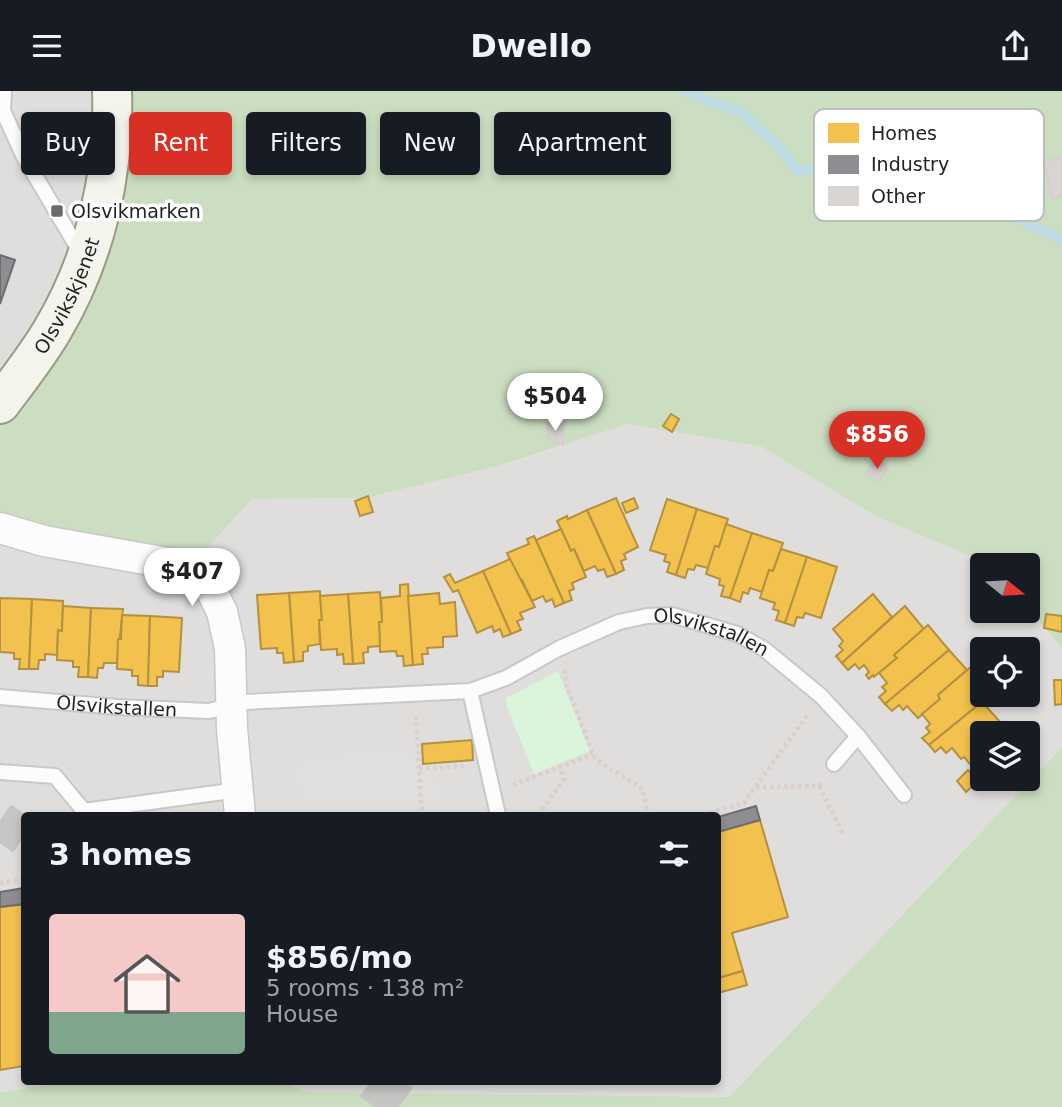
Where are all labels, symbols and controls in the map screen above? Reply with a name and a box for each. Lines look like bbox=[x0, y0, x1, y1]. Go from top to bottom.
icon: menu bbox=[28, 27, 66, 65]
text: Dwello bbox=[470, 27, 592, 65]
icon: share bbox=[996, 27, 1034, 65]
legend bbox=[814, 109, 1044, 221]
chip: Buy bbox=[21, 112, 115, 175]
chip: Rent bbox=[129, 112, 232, 175]
chip: Filters bbox=[246, 112, 366, 175]
chip: New bbox=[380, 112, 480, 175]
chip: Apartment bbox=[494, 112, 671, 175]
text: Homes bbox=[871, 122, 937, 144]
text: Industry bbox=[871, 153, 949, 175]
text: Other bbox=[871, 185, 925, 207]
place label: Olsvikmarken bbox=[71, 200, 201, 222]
marker: Olsvikmarken bbox=[49, 203, 65, 219]
street label: Olsvikskjenet bbox=[29, 235, 103, 358]
pin: $504 bbox=[514, 373, 596, 433]
text: $504 bbox=[523, 383, 587, 409]
pin: $856 bbox=[836, 411, 918, 471]
text: $856 bbox=[845, 421, 909, 447]
pin: $407 bbox=[151, 549, 233, 608]
north arrow bbox=[970, 553, 1040, 623]
map controls bbox=[970, 553, 1040, 791]
text: $407 bbox=[160, 558, 224, 584]
street label: Olsvikstallen bbox=[653, 604, 773, 660]
button: locate bbox=[970, 637, 1040, 707]
street label: Olsvikstallen bbox=[55, 691, 178, 721]
button: layers bbox=[970, 721, 1040, 791]
icon: filters bbox=[655, 835, 693, 873]
text: 3 homes bbox=[49, 837, 192, 872]
text: $856/mo bbox=[266, 940, 412, 975]
icon: home bbox=[105, 942, 189, 1026]
text: 5 rooms · 138 m² bbox=[266, 975, 464, 1001]
text: House bbox=[266, 1001, 338, 1027]

